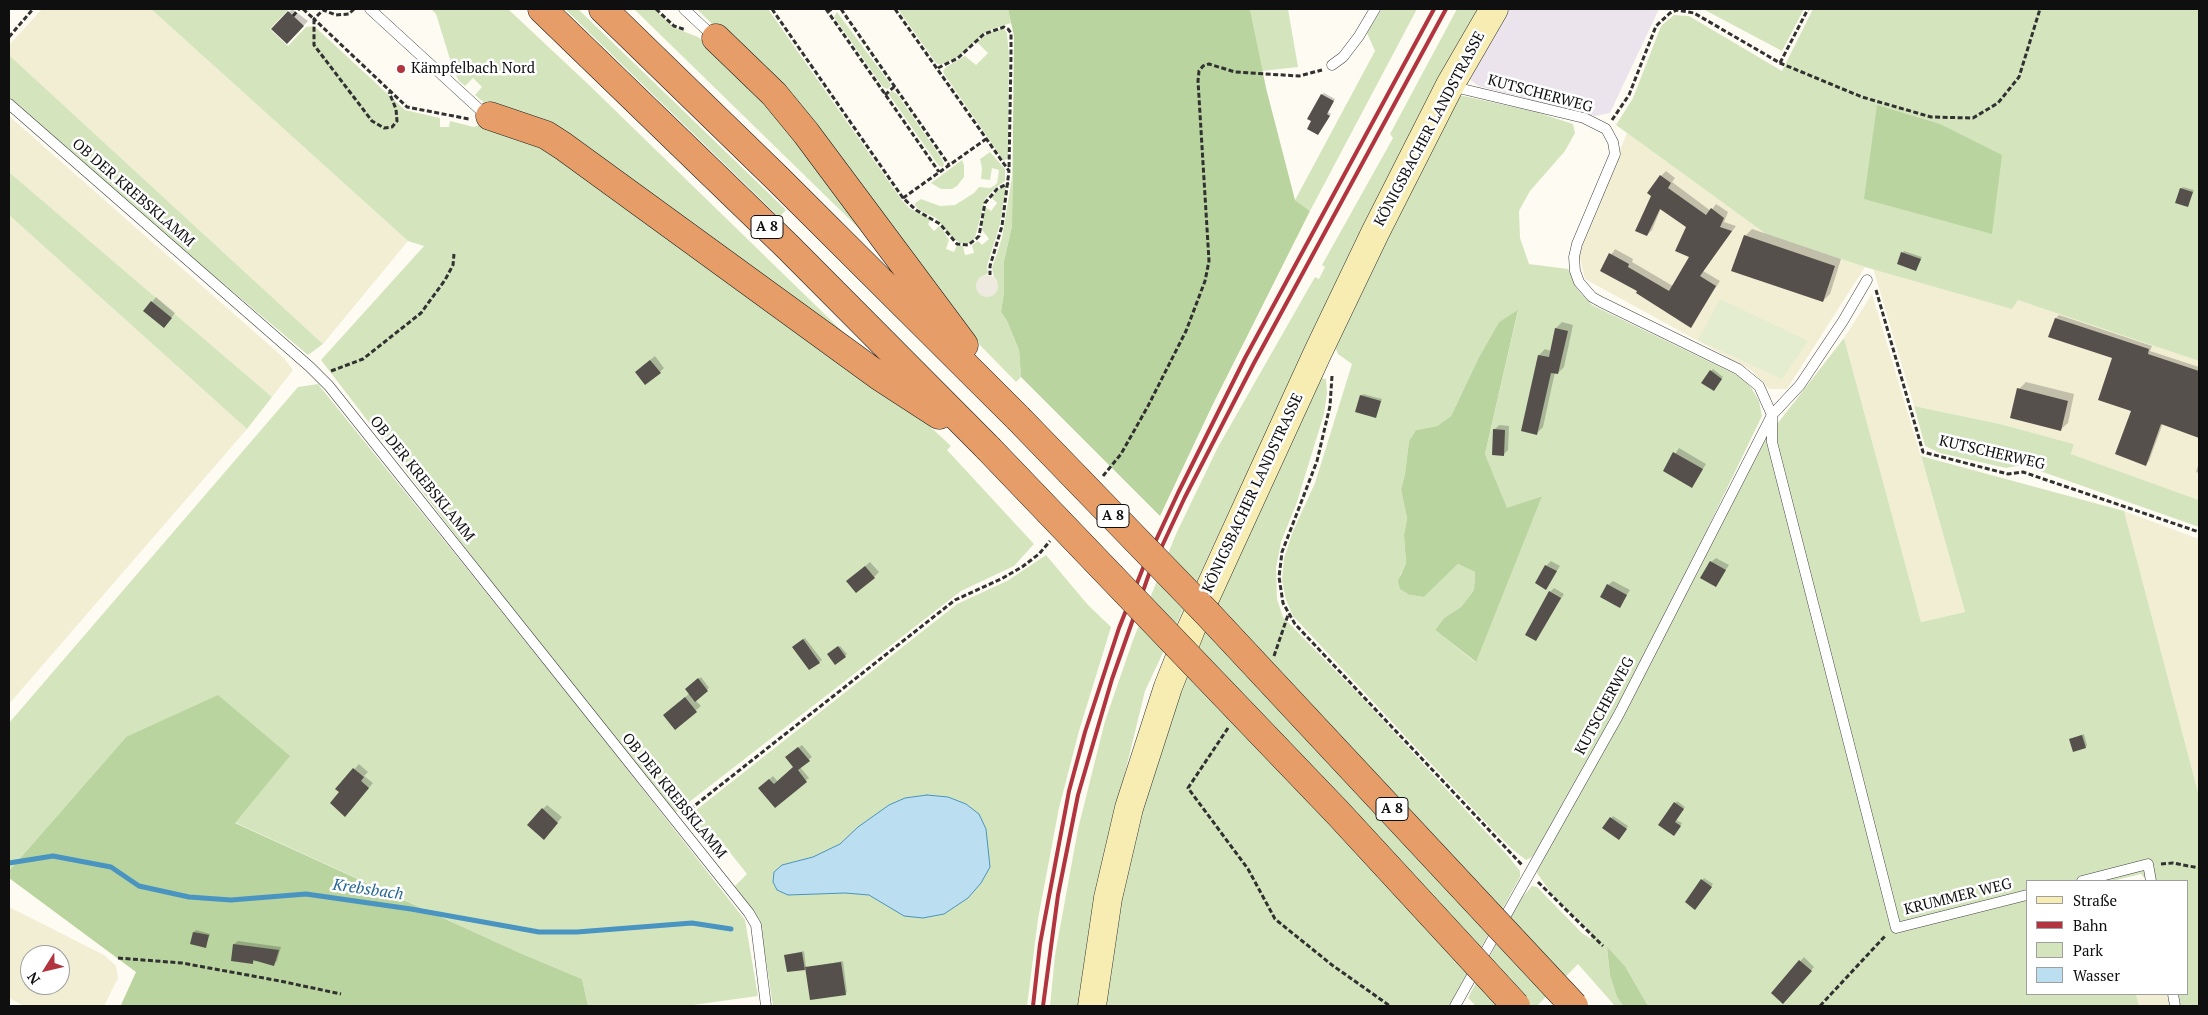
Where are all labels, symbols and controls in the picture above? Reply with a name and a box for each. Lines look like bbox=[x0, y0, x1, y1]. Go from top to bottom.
street label: KÖNIGSBACHER LANDSTRASSE bbox=[1371, 28, 1489, 230]
place label: Kämpfelbach Nord bbox=[411, 60, 535, 78]
marker: Kämpfelbach Nord bbox=[395, 63, 407, 75]
street label: KUTSCHERWEG bbox=[1485, 71, 1595, 117]
street label: OB DER KREBSKLAMM bbox=[68, 135, 198, 251]
road number: A 8 bbox=[751, 216, 783, 238]
street label: KÖNIGSBACHER LANDSTRASSE bbox=[1199, 390, 1307, 596]
street label: OB DER KREBSKLAMM bbox=[366, 413, 478, 545]
street label: KUTSCHERWEG bbox=[1937, 432, 2047, 474]
road number: A 8 bbox=[1097, 504, 1129, 528]
street label: KUTSCHERWEG bbox=[1572, 654, 1638, 758]
street label: OB DER KREBSKLAMM bbox=[618, 730, 730, 862]
road number: A 8 bbox=[1376, 798, 1408, 821]
street label: KRUMMER WEG bbox=[1902, 875, 2014, 919]
water label: Krebsbach bbox=[332, 876, 404, 904]
legend bbox=[2026, 880, 2188, 995]
text: Straße bbox=[2073, 890, 2117, 910]
text: Bahn bbox=[2073, 915, 2108, 935]
text: Park bbox=[2073, 940, 2103, 960]
north arrow bbox=[20, 945, 70, 995]
text: Wasser bbox=[2073, 965, 2120, 985]
text: N bbox=[22, 969, 44, 988]

